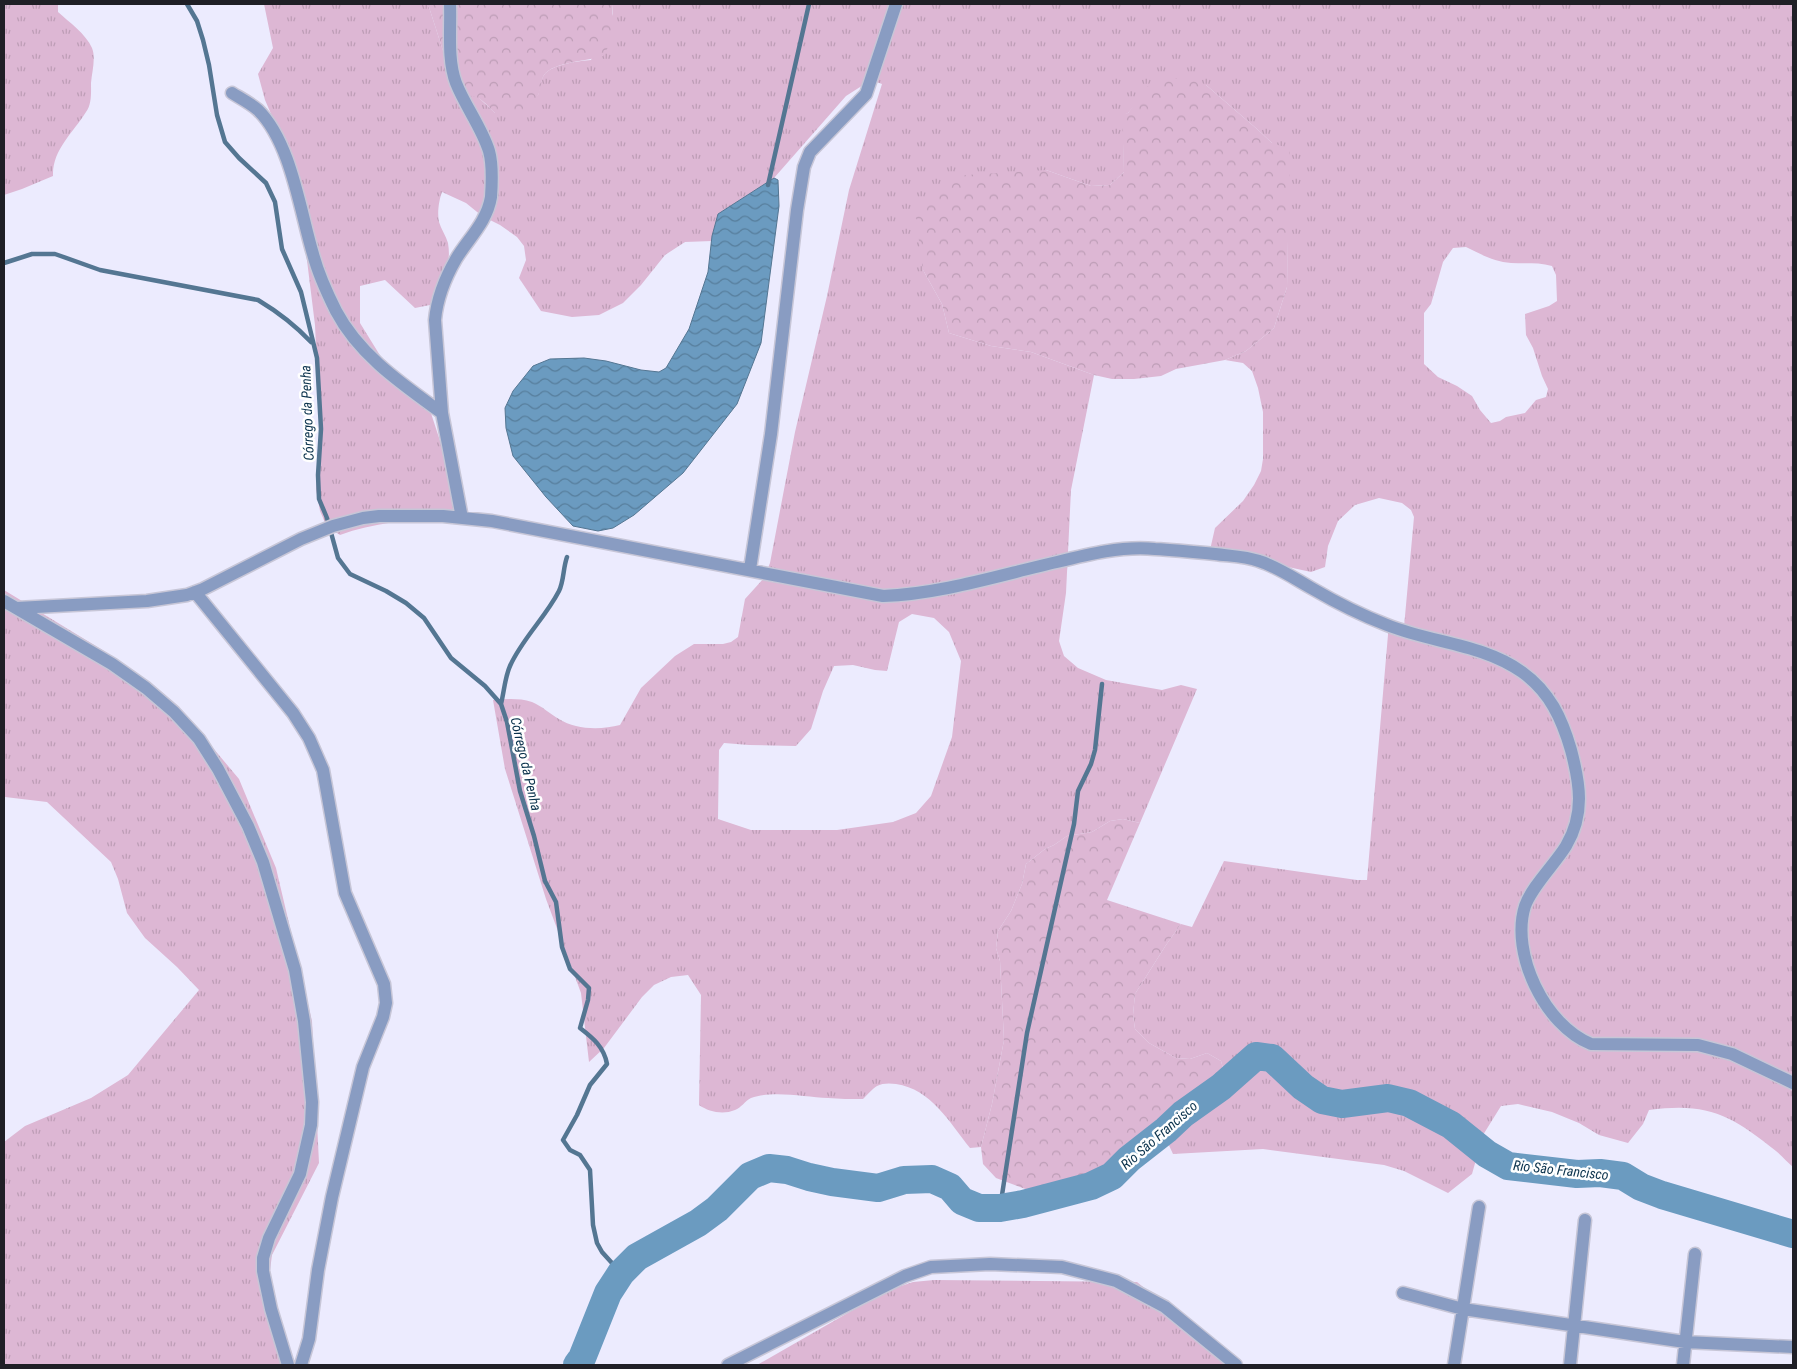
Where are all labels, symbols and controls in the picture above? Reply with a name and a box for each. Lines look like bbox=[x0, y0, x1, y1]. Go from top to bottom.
water label: Córrego da Penha bbox=[297, 365, 317, 461]
water label: Córrego da Penha bbox=[507, 716, 545, 812]
water label: Rio São Francisco bbox=[1118, 1097, 1201, 1172]
water label: Rio São Francisco bbox=[1512, 1157, 1610, 1183]

